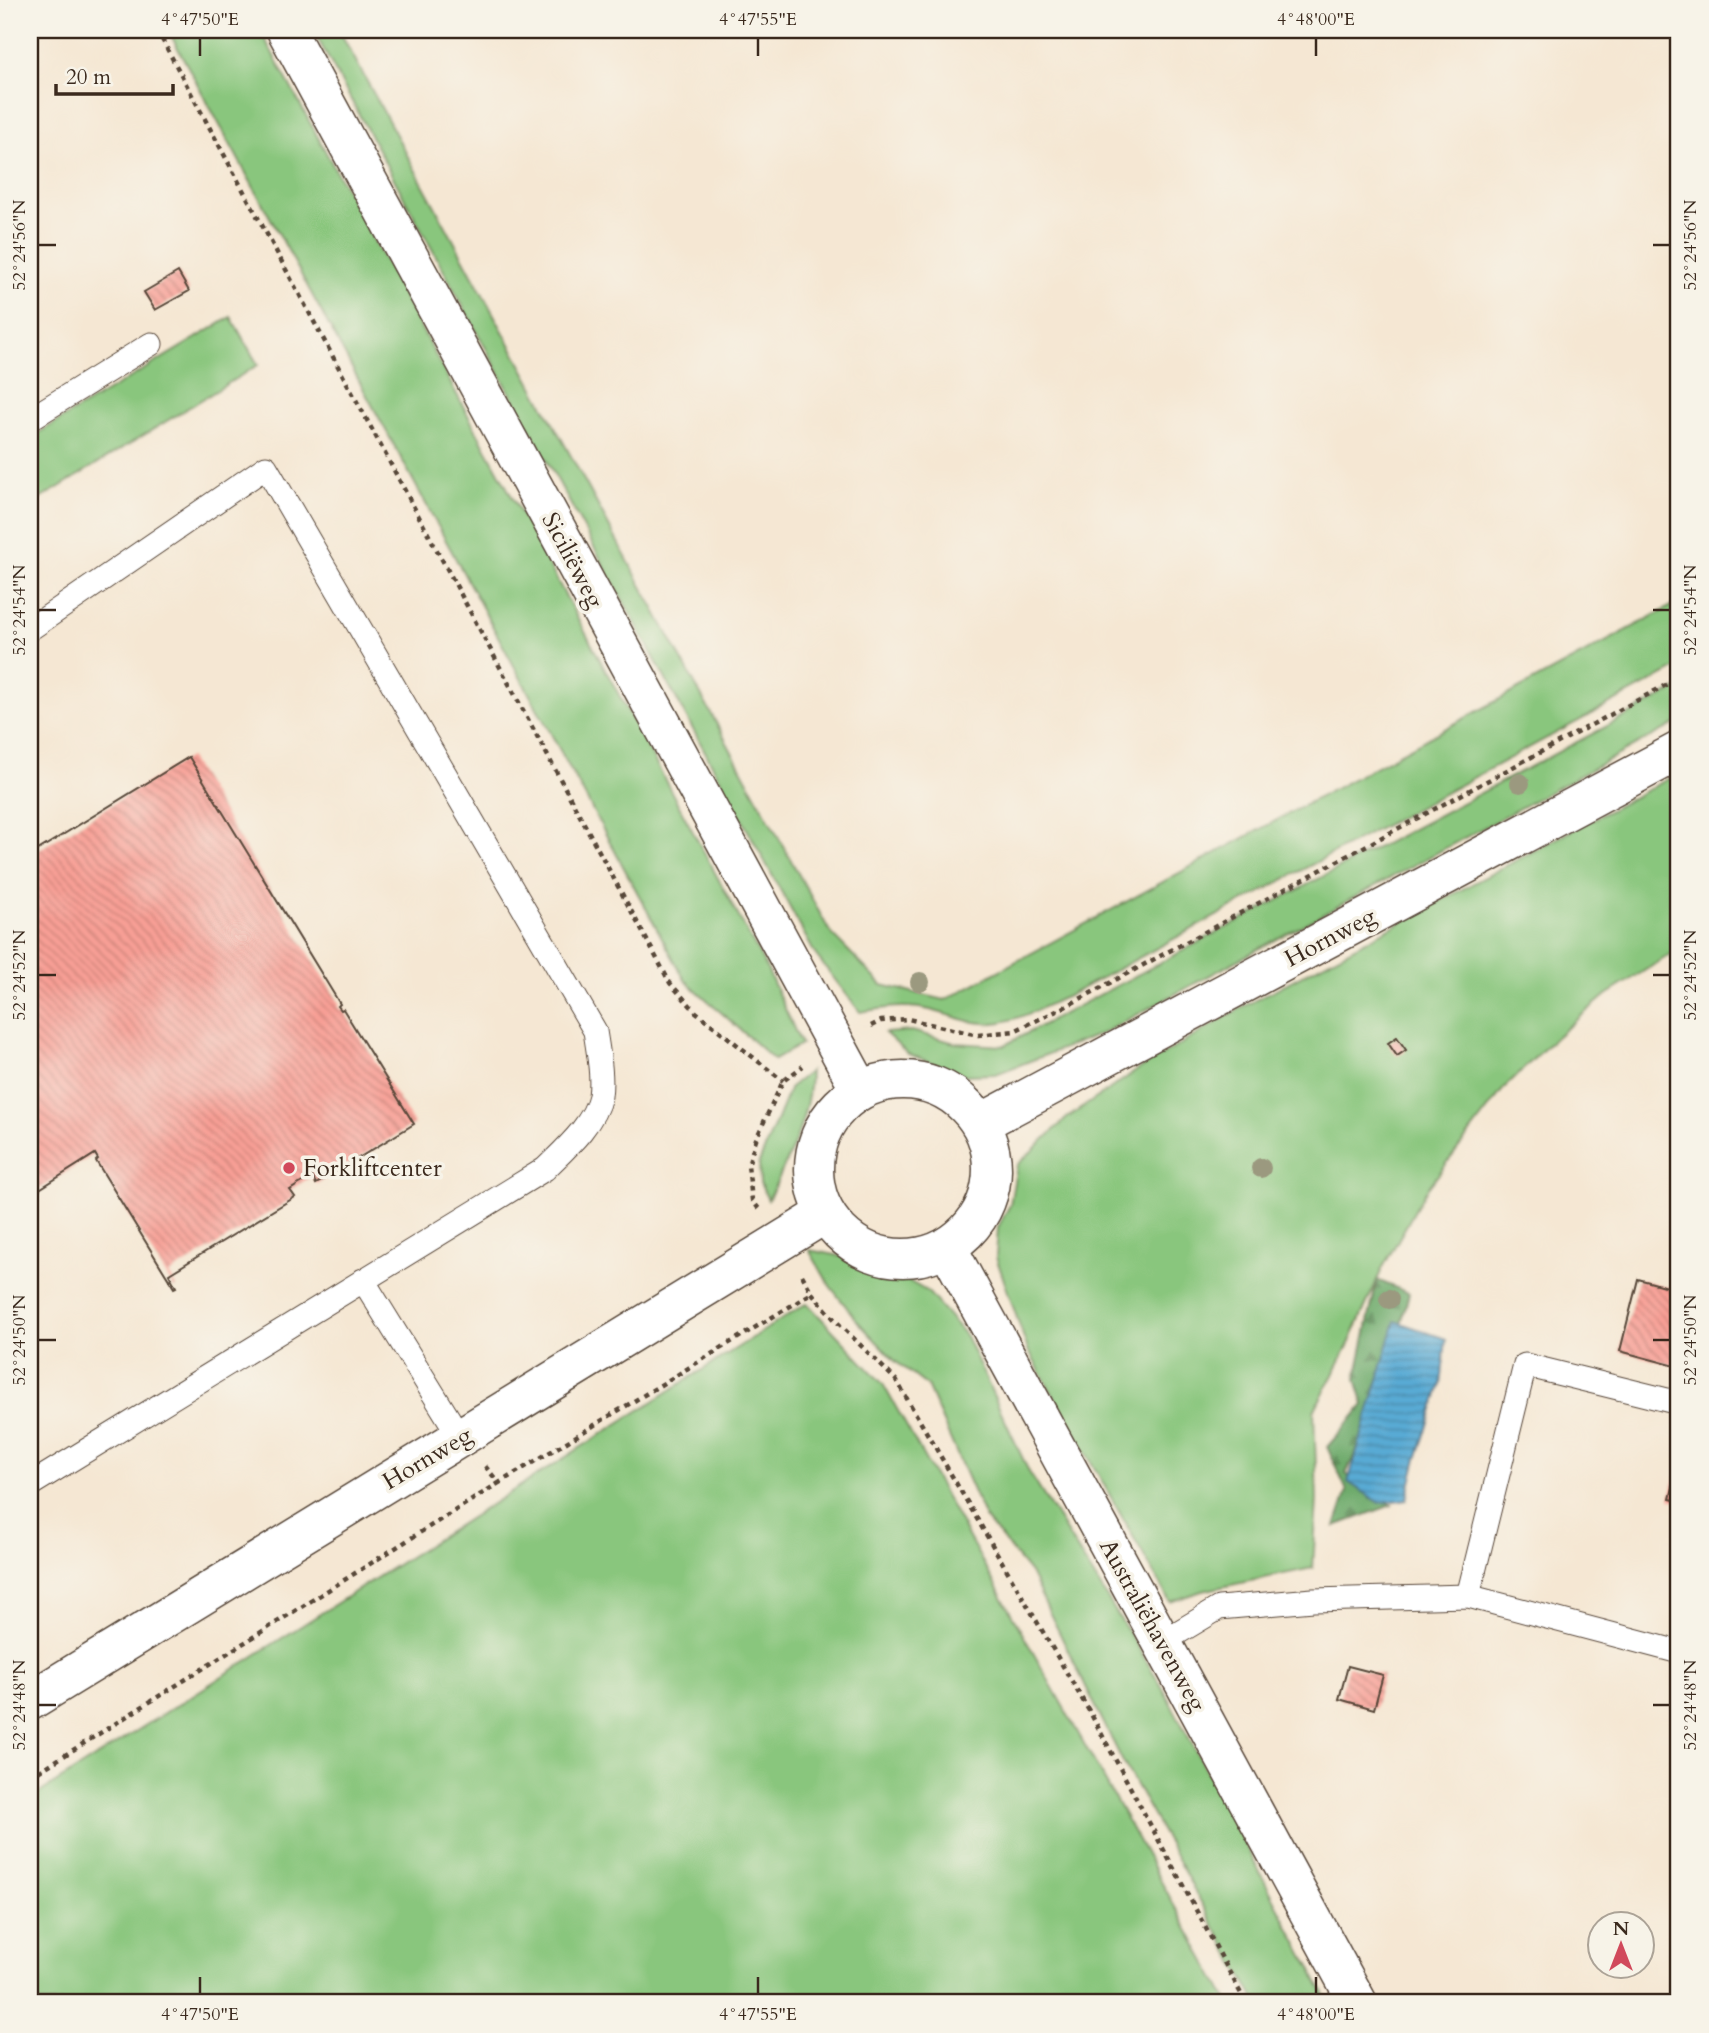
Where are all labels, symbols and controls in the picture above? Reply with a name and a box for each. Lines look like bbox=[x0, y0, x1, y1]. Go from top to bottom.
text: 4°47'50"E bbox=[161, 7, 239, 32]
text: 4°47'55"E bbox=[719, 7, 797, 32]
text: 4°48'00"E bbox=[1277, 7, 1355, 32]
scale bar bbox=[56, 52, 173, 96]
text: 20 m bbox=[66, 63, 111, 92]
text: 52°24'56"N bbox=[7, 199, 32, 291]
text: 52°24'56"N bbox=[1678, 199, 1703, 291]
street label: Siciliëweg bbox=[534, 507, 612, 614]
text: 52°24'54"N bbox=[7, 564, 32, 656]
text: 52°24'54"N bbox=[1678, 564, 1703, 656]
street label: Hornweg bbox=[1279, 899, 1382, 975]
text: 52°24'52"N bbox=[7, 929, 32, 1021]
text: 52°24'52"N bbox=[1678, 929, 1703, 1021]
place label: Forkliftcenter bbox=[303, 1152, 442, 1185]
marker: Forkliftcenter bbox=[281, 1160, 297, 1176]
text: 52°24'50"N bbox=[7, 1294, 32, 1386]
text: 52°24'50"N bbox=[1678, 1294, 1703, 1386]
street label: Hornweg bbox=[376, 1419, 479, 1498]
street label: Australiëhavenweg bbox=[1091, 1533, 1214, 1718]
text: 52°24'48"N bbox=[7, 1659, 32, 1751]
text: 52°24'48"N bbox=[1678, 1659, 1703, 1751]
north arrow bbox=[1586, 1910, 1656, 1980]
text: N bbox=[1613, 1916, 1630, 1942]
text: 4°47'50"E bbox=[161, 2002, 239, 2027]
text: 4°47'55"E bbox=[719, 2002, 797, 2027]
text: 4°48'00"E bbox=[1277, 2002, 1355, 2027]

